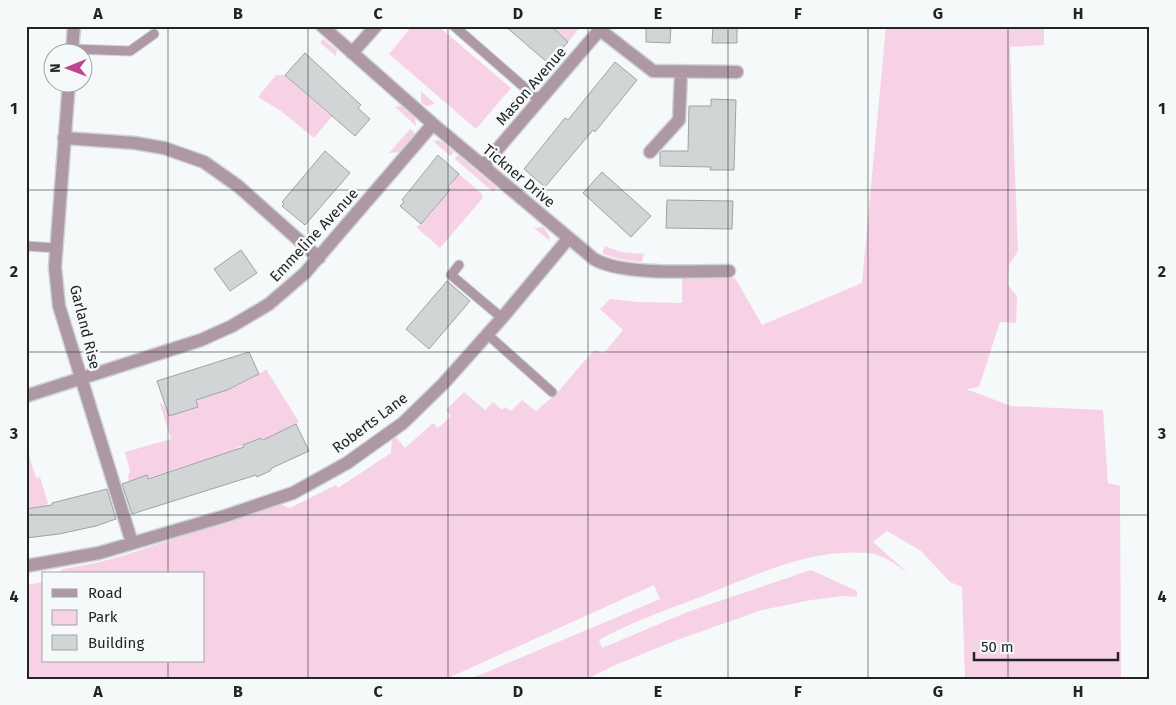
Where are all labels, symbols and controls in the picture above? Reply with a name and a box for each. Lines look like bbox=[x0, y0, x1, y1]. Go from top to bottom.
text: A bbox=[92, 4, 103, 23]
text: B bbox=[233, 4, 243, 23]
text: C bbox=[373, 4, 383, 23]
text: D bbox=[513, 4, 523, 23]
text: E bbox=[654, 4, 662, 23]
text: F bbox=[794, 4, 802, 23]
text: G bbox=[933, 4, 943, 23]
text: H bbox=[1073, 4, 1083, 23]
north arrow bbox=[42, 42, 92, 92]
street label: Mason Avenue bbox=[492, 43, 570, 129]
text: N bbox=[47, 63, 64, 73]
text: 1 bbox=[10, 99, 18, 118]
text: 1 bbox=[1158, 99, 1166, 118]
street label: Tickner Drive bbox=[479, 141, 559, 211]
street label: Emmeline Avenue bbox=[266, 185, 362, 285]
text: 2 bbox=[10, 262, 18, 281]
text: 2 bbox=[1158, 262, 1166, 281]
street label: Garland Rise bbox=[66, 283, 104, 371]
street label: Roberts Lane bbox=[329, 389, 411, 457]
text: 3 bbox=[9, 424, 18, 443]
text: 3 bbox=[1157, 424, 1166, 443]
legend bbox=[42, 572, 205, 662]
text: Road bbox=[88, 584, 123, 602]
text: 4 bbox=[9, 587, 19, 606]
text: 4 bbox=[1157, 587, 1167, 606]
text: Park bbox=[88, 608, 118, 626]
scale bar bbox=[974, 630, 1117, 662]
text: Building bbox=[88, 634, 144, 652]
text: 50 m bbox=[981, 638, 1014, 656]
text: A bbox=[92, 682, 103, 701]
text: B bbox=[233, 682, 243, 701]
text: C bbox=[373, 682, 383, 701]
text: D bbox=[513, 682, 523, 701]
text: E bbox=[654, 682, 662, 701]
text: F bbox=[794, 682, 802, 701]
text: G bbox=[933, 682, 943, 701]
text: H bbox=[1073, 682, 1083, 701]

